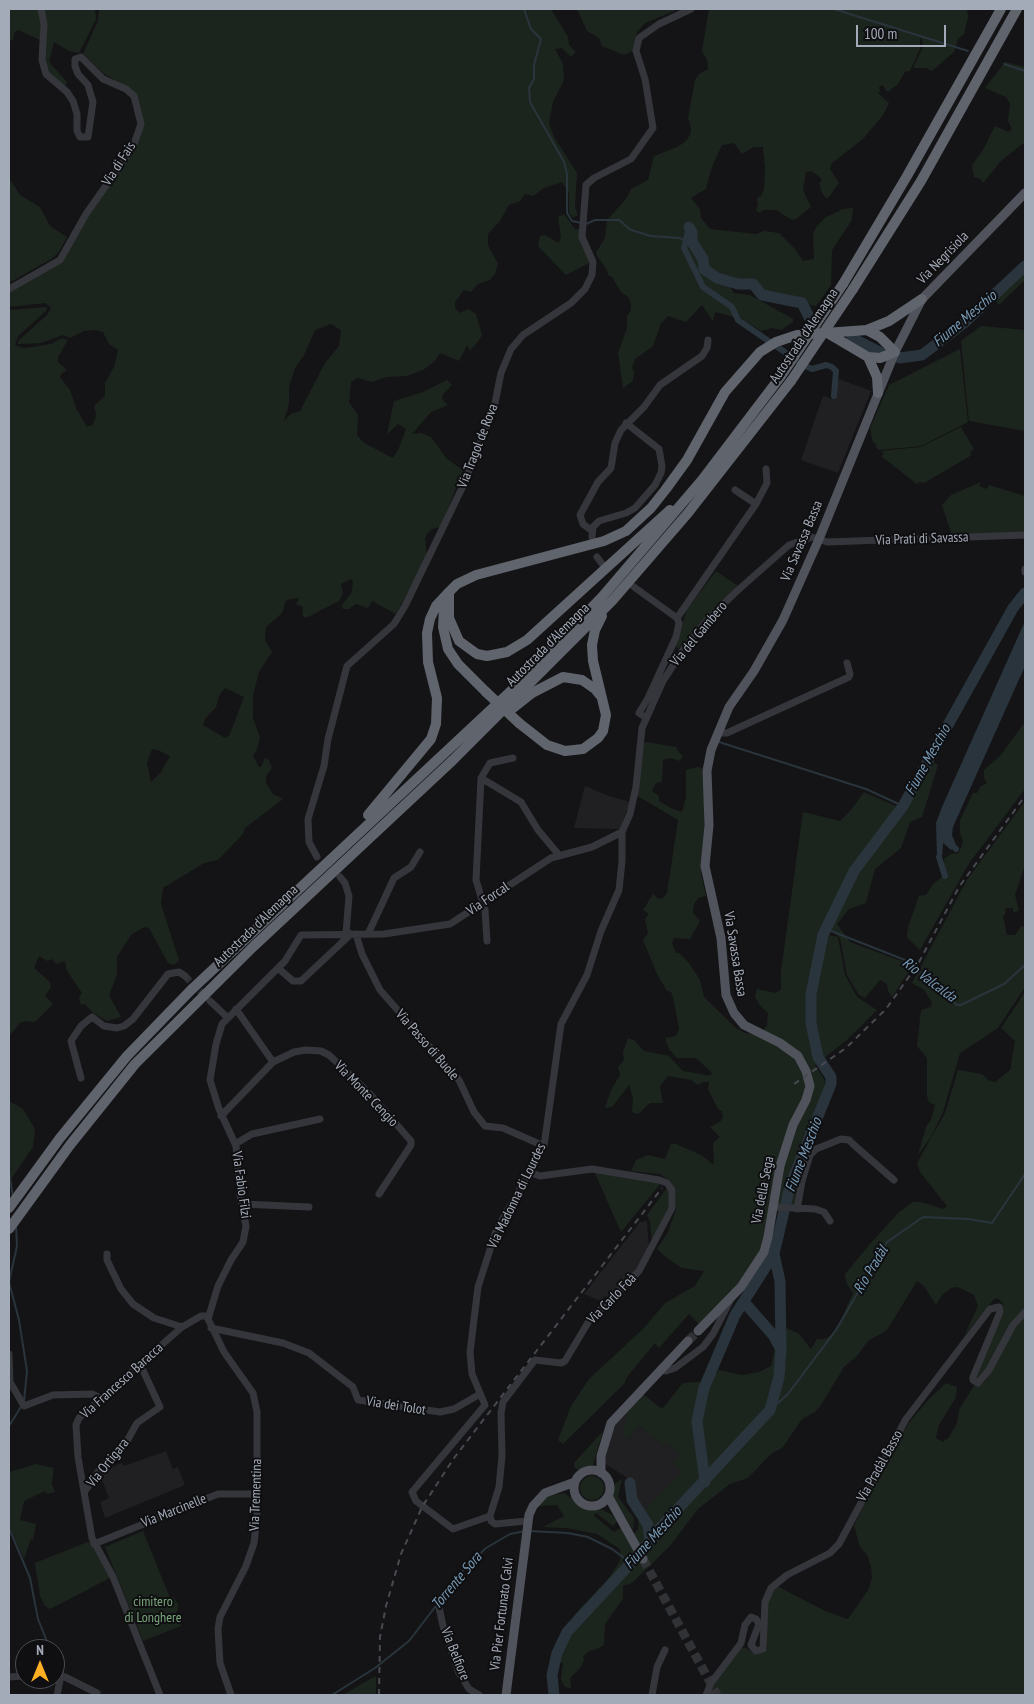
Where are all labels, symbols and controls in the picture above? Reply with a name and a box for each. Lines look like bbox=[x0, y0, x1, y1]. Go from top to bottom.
scale bar bbox=[859, 15, 949, 47]
text: 100 m bbox=[864, 24, 897, 43]
street label: Via di Fais bbox=[99, 139, 139, 189]
street label: Via Negrisiola bbox=[914, 228, 972, 288]
street label: Autostrada d'Alemagna bbox=[766, 285, 842, 387]
water label: Fiume Meschio bbox=[929, 287, 1001, 351]
street label: Via Tragol de Rova bbox=[454, 402, 502, 490]
street label: Via Savassa Bassa bbox=[777, 498, 827, 584]
street label: Via Prati di Savassa bbox=[875, 529, 969, 549]
street label: Via del Gambero bbox=[667, 598, 731, 670]
street label: Autostrada d'Alemagna bbox=[503, 600, 593, 690]
water label: Fiume Meschio bbox=[901, 722, 955, 798]
street label: Via Forcal bbox=[464, 879, 512, 919]
street label: Autostrada d'Alemagna bbox=[210, 882, 302, 970]
street label: Via Savassa Bassa bbox=[720, 910, 750, 998]
water label: Rio Valcalda bbox=[898, 954, 960, 1006]
street label: Via Passo di Buole bbox=[392, 1006, 462, 1084]
street label: Via Monte Cengio bbox=[331, 1058, 401, 1130]
water label: Fiume Meschio bbox=[782, 1116, 826, 1194]
street label: Via Madonna di Lourdes bbox=[484, 1140, 550, 1252]
street label: Via Fabio Filzi bbox=[228, 1150, 254, 1220]
street label: Via della Sega bbox=[748, 1155, 778, 1225]
water label: Rio Pradàl bbox=[850, 1243, 892, 1297]
street label: Via Carlo Foà bbox=[584, 1270, 640, 1328]
street label: Via Francesco Baracca bbox=[77, 1339, 167, 1423]
street label: Via dei Tolot bbox=[365, 1393, 427, 1419]
street label: Via Pradàl Basso bbox=[853, 1427, 907, 1505]
street label: Via Ortigara bbox=[83, 1435, 133, 1491]
street label: Via Trementina bbox=[246, 1459, 266, 1531]
street label: Via Marcinelle bbox=[139, 1490, 209, 1532]
water label: Fiume Meschio bbox=[620, 1503, 686, 1573]
water label: Torrente Sora bbox=[428, 1549, 486, 1613]
street label: Via Pier Fortunato Calvi bbox=[487, 1556, 517, 1672]
park label: cimitero di Longhere bbox=[124, 1594, 182, 1626]
street label: Via Belfiore bbox=[437, 1625, 473, 1683]
north arrow bbox=[15, 1639, 65, 1689]
text: N bbox=[36, 1641, 44, 1659]

